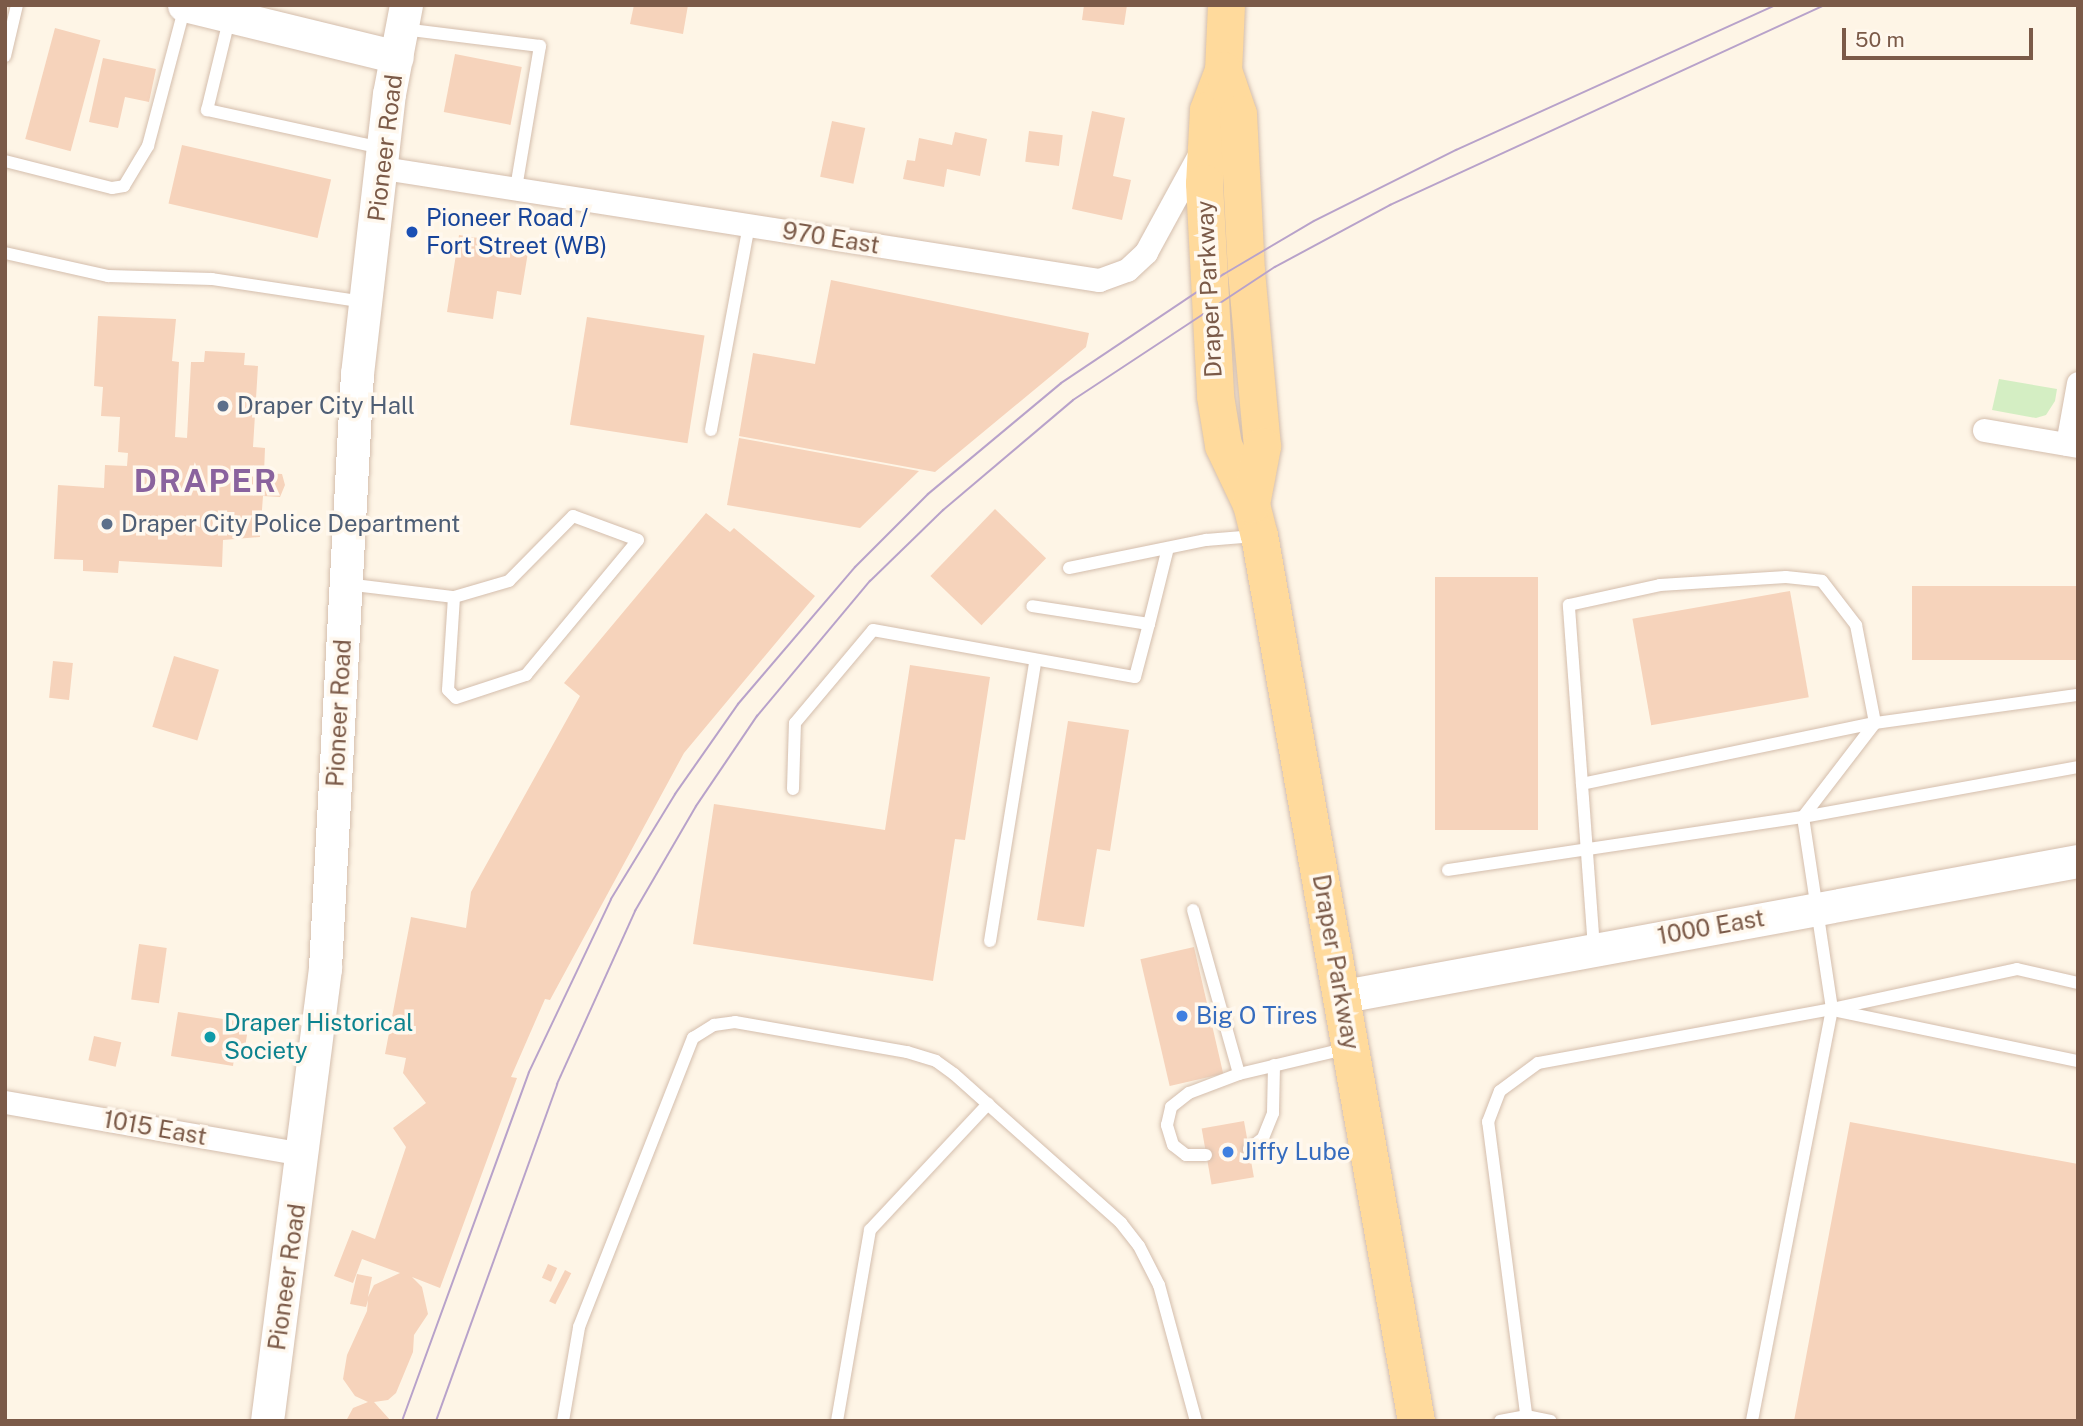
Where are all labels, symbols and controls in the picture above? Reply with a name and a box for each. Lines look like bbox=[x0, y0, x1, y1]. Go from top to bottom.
scale bar bbox=[1845, 14, 2036, 58]
text: 50 m bbox=[1855, 27, 1905, 52]
street label: Pioneer Road bbox=[362, 73, 408, 223]
street label: Draper Parkway bbox=[1190, 200, 1228, 378]
place label: Pioneer Road / Fort Street (WB) bbox=[426, 204, 607, 260]
street label: 970 East bbox=[780, 216, 882, 260]
marker: Pioneer Road / Fort Street (WB) bbox=[404, 224, 420, 240]
place label: Draper City Hall bbox=[237, 392, 415, 420]
marker: Draper City Hall bbox=[215, 398, 231, 414]
district label: DRAPER bbox=[135, 462, 277, 500]
place label: Draper City Police Department bbox=[121, 510, 461, 538]
marker: Draper City Police Department bbox=[99, 516, 115, 532]
street label: Pioneer Road bbox=[321, 638, 357, 788]
street label: Draper Parkway bbox=[1306, 872, 1366, 1052]
street label: 1000 East bbox=[1655, 903, 1767, 951]
place label: Big O Tires bbox=[1196, 1002, 1317, 1030]
marker: Big O Tires bbox=[1174, 1008, 1190, 1024]
place label: Draper Historical Society bbox=[224, 1009, 414, 1065]
marker: Draper Historical Society bbox=[202, 1029, 218, 1045]
street label: 1015 East bbox=[101, 1105, 209, 1151]
place label: Jiffy Lube bbox=[1242, 1138, 1350, 1166]
marker: Jiffy Lube bbox=[1220, 1144, 1236, 1160]
street label: Pioneer Road bbox=[262, 1202, 312, 1352]

